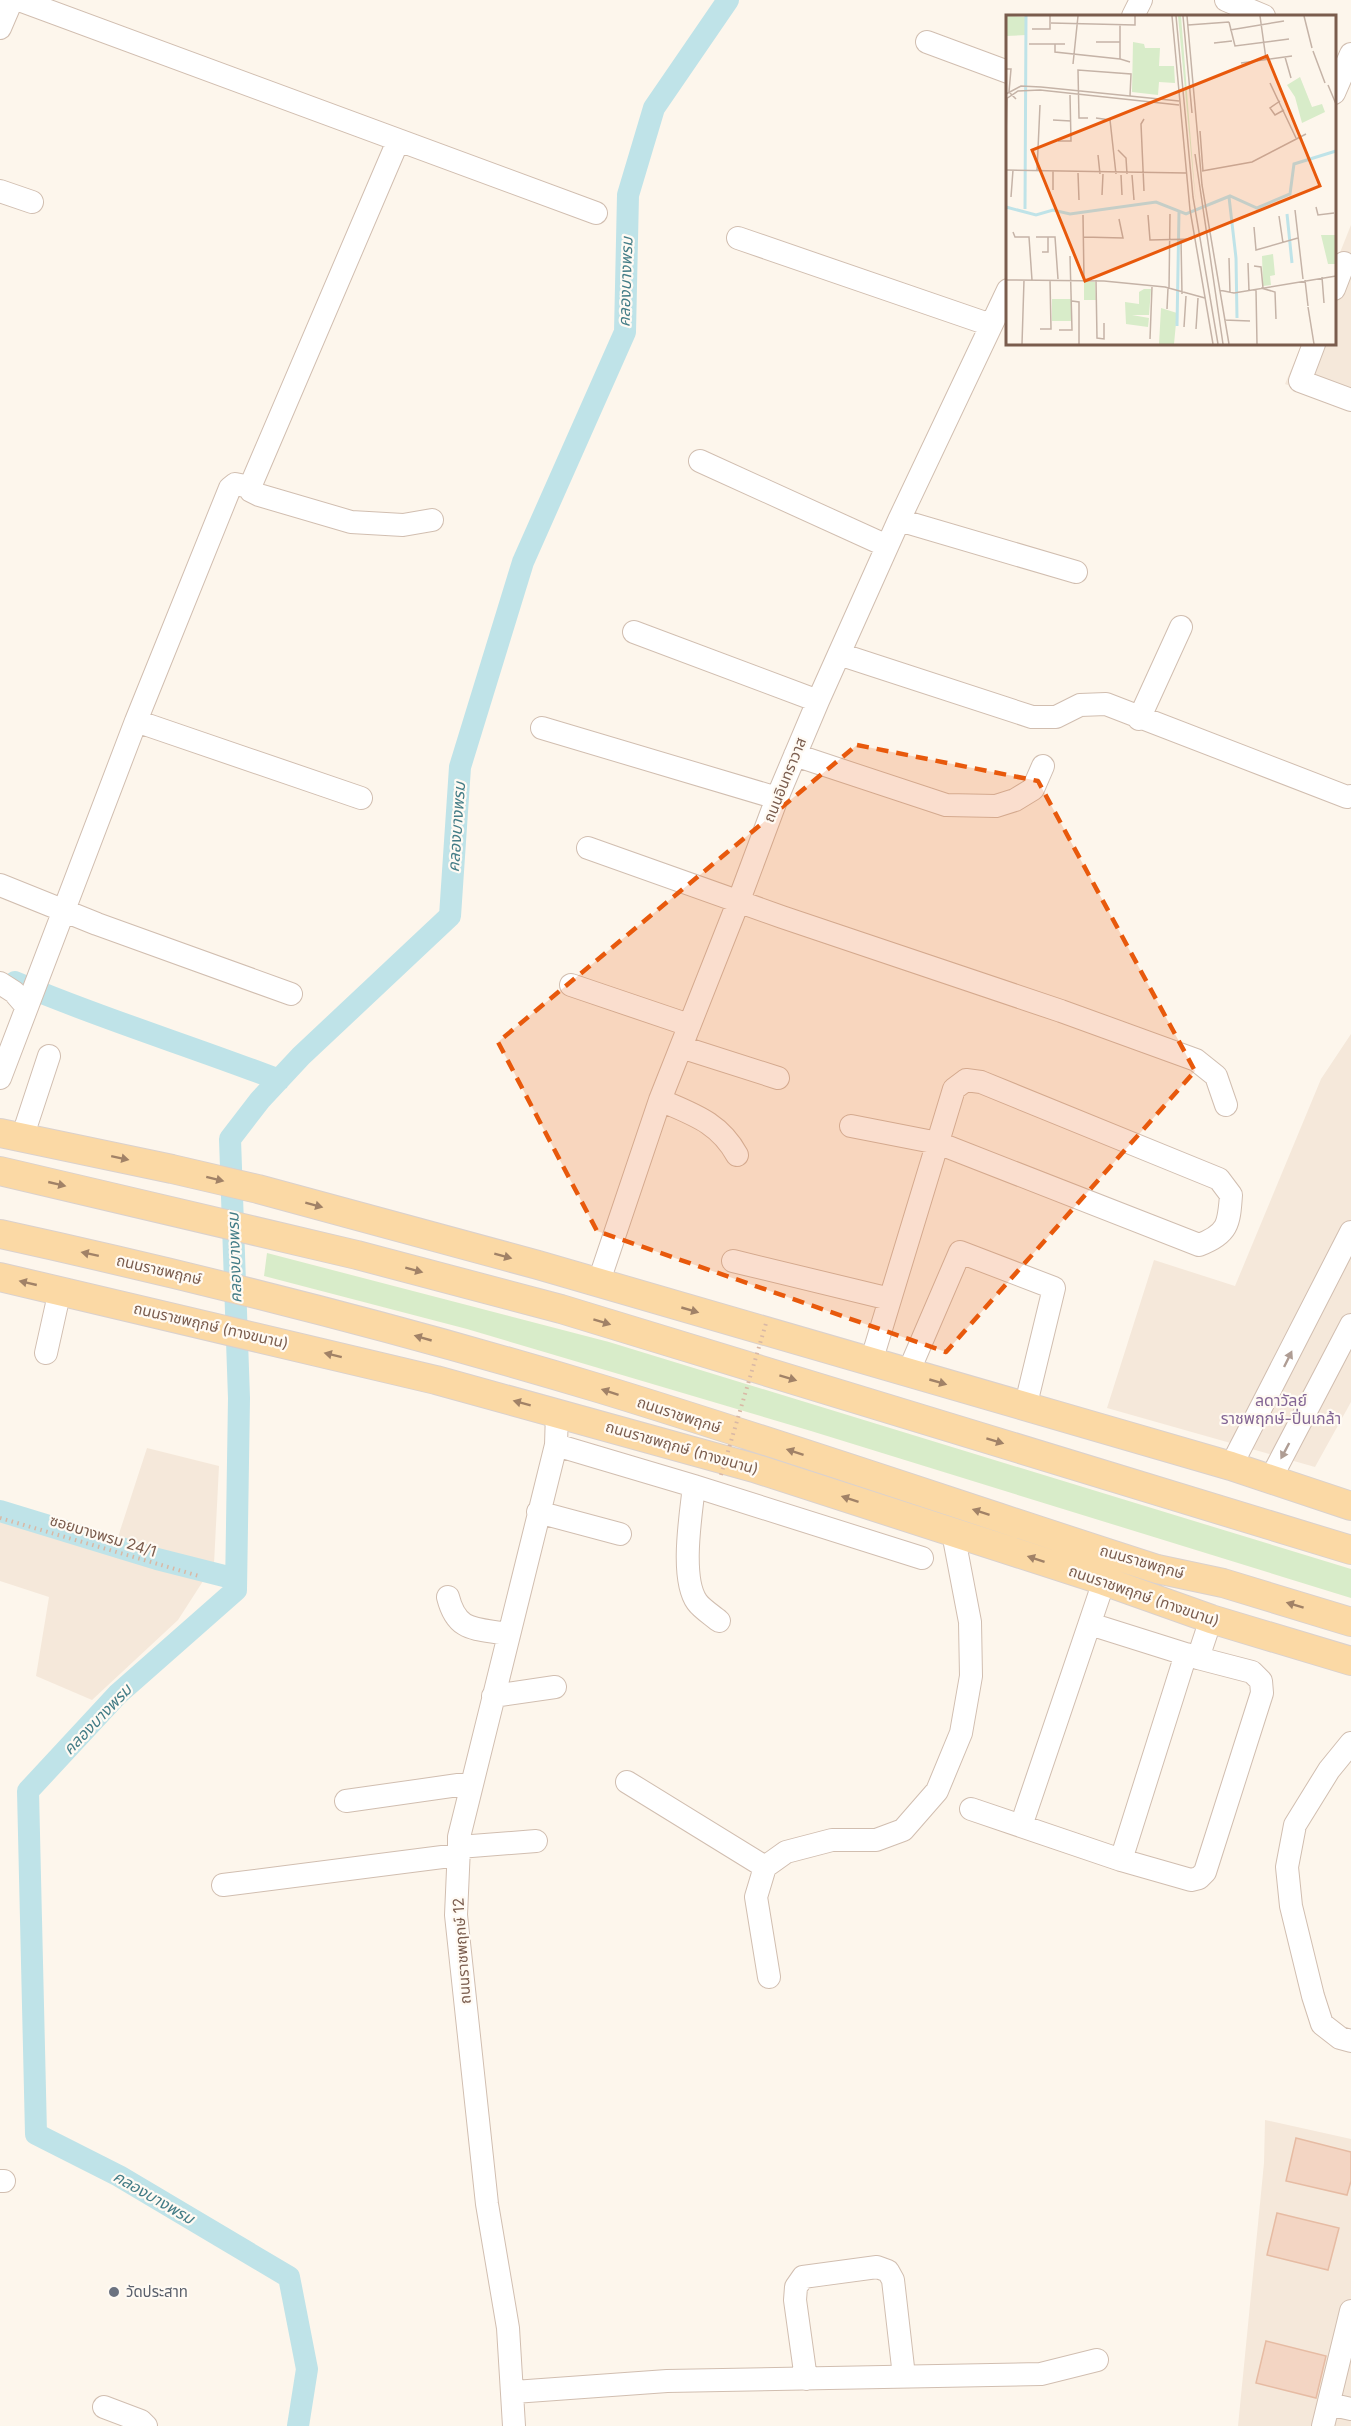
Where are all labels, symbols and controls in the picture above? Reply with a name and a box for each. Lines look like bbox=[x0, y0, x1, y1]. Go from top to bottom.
inset map bbox=[1006, 15, 1336, 345]
water label: คลองบางพรม bbox=[613, 235, 637, 327]
street label: ถนนอินทราวาส bbox=[759, 734, 810, 825]
water label: คลองบางพรม bbox=[443, 780, 469, 873]
one-way arrow bbox=[111, 1154, 130, 1163]
one-way arrow bbox=[206, 1175, 224, 1185]
one-way arrow bbox=[48, 1180, 66, 1190]
one-way arrow bbox=[306, 1201, 324, 1210]
water label: คลองบางพรม bbox=[222, 1211, 246, 1303]
one-way arrow bbox=[81, 1248, 99, 1258]
street label: ถนนราชพฤกษ์ bbox=[115, 1250, 204, 1289]
one-way arrow bbox=[494, 1252, 512, 1261]
one-way arrow bbox=[405, 1266, 423, 1276]
one-way arrow bbox=[19, 1278, 37, 1288]
street label: ถนนราชพฤกษ์ (ทางขนาน) bbox=[132, 1298, 290, 1353]
one-way arrow bbox=[681, 1306, 699, 1315]
one-way arrow bbox=[593, 1318, 611, 1327]
one-way arrow bbox=[414, 1333, 432, 1342]
one-way arrow bbox=[324, 1349, 342, 1359]
one-way arrow bbox=[1283, 1350, 1292, 1367]
one-way arrow bbox=[780, 1374, 798, 1383]
one-way arrow bbox=[929, 1378, 947, 1387]
one-way arrow bbox=[601, 1387, 619, 1397]
district label: ลดาวัลย์ ราชพฤกษ์-ปิ่นเกล้า bbox=[1221, 1390, 1341, 1428]
street label: ถนนราชพฤกษ์ bbox=[635, 1392, 724, 1437]
one-way arrow bbox=[513, 1398, 531, 1407]
street label: ถนนราชพฤกษ์ (ทางขนาน) bbox=[603, 1417, 761, 1478]
one-way arrow bbox=[986, 1437, 1004, 1446]
one-way arrow bbox=[1280, 1443, 1290, 1460]
one-way arrow bbox=[786, 1447, 804, 1456]
one-way arrow bbox=[841, 1494, 859, 1504]
one-way arrow bbox=[972, 1507, 990, 1516]
street label: ซอยบางพรม 24/1 bbox=[48, 1510, 159, 1561]
street label: ถนนราชพฤกษ์ bbox=[1098, 1540, 1187, 1583]
one-way arrow bbox=[1027, 1554, 1045, 1563]
street label: ถนนราชพฤกษ์ (ทางขนาน) bbox=[1066, 1561, 1222, 1630]
one-way arrow bbox=[1286, 1600, 1304, 1609]
water label: คลองบางพรม bbox=[58, 1679, 136, 1758]
street label: ถนนราชพฤกษ์ 12 bbox=[448, 1897, 475, 2005]
water label: คลองบางพรม bbox=[110, 2166, 199, 2229]
place label: วัดประสาท bbox=[126, 2282, 188, 2301]
marker: วัดประสาท bbox=[107, 2285, 121, 2299]

